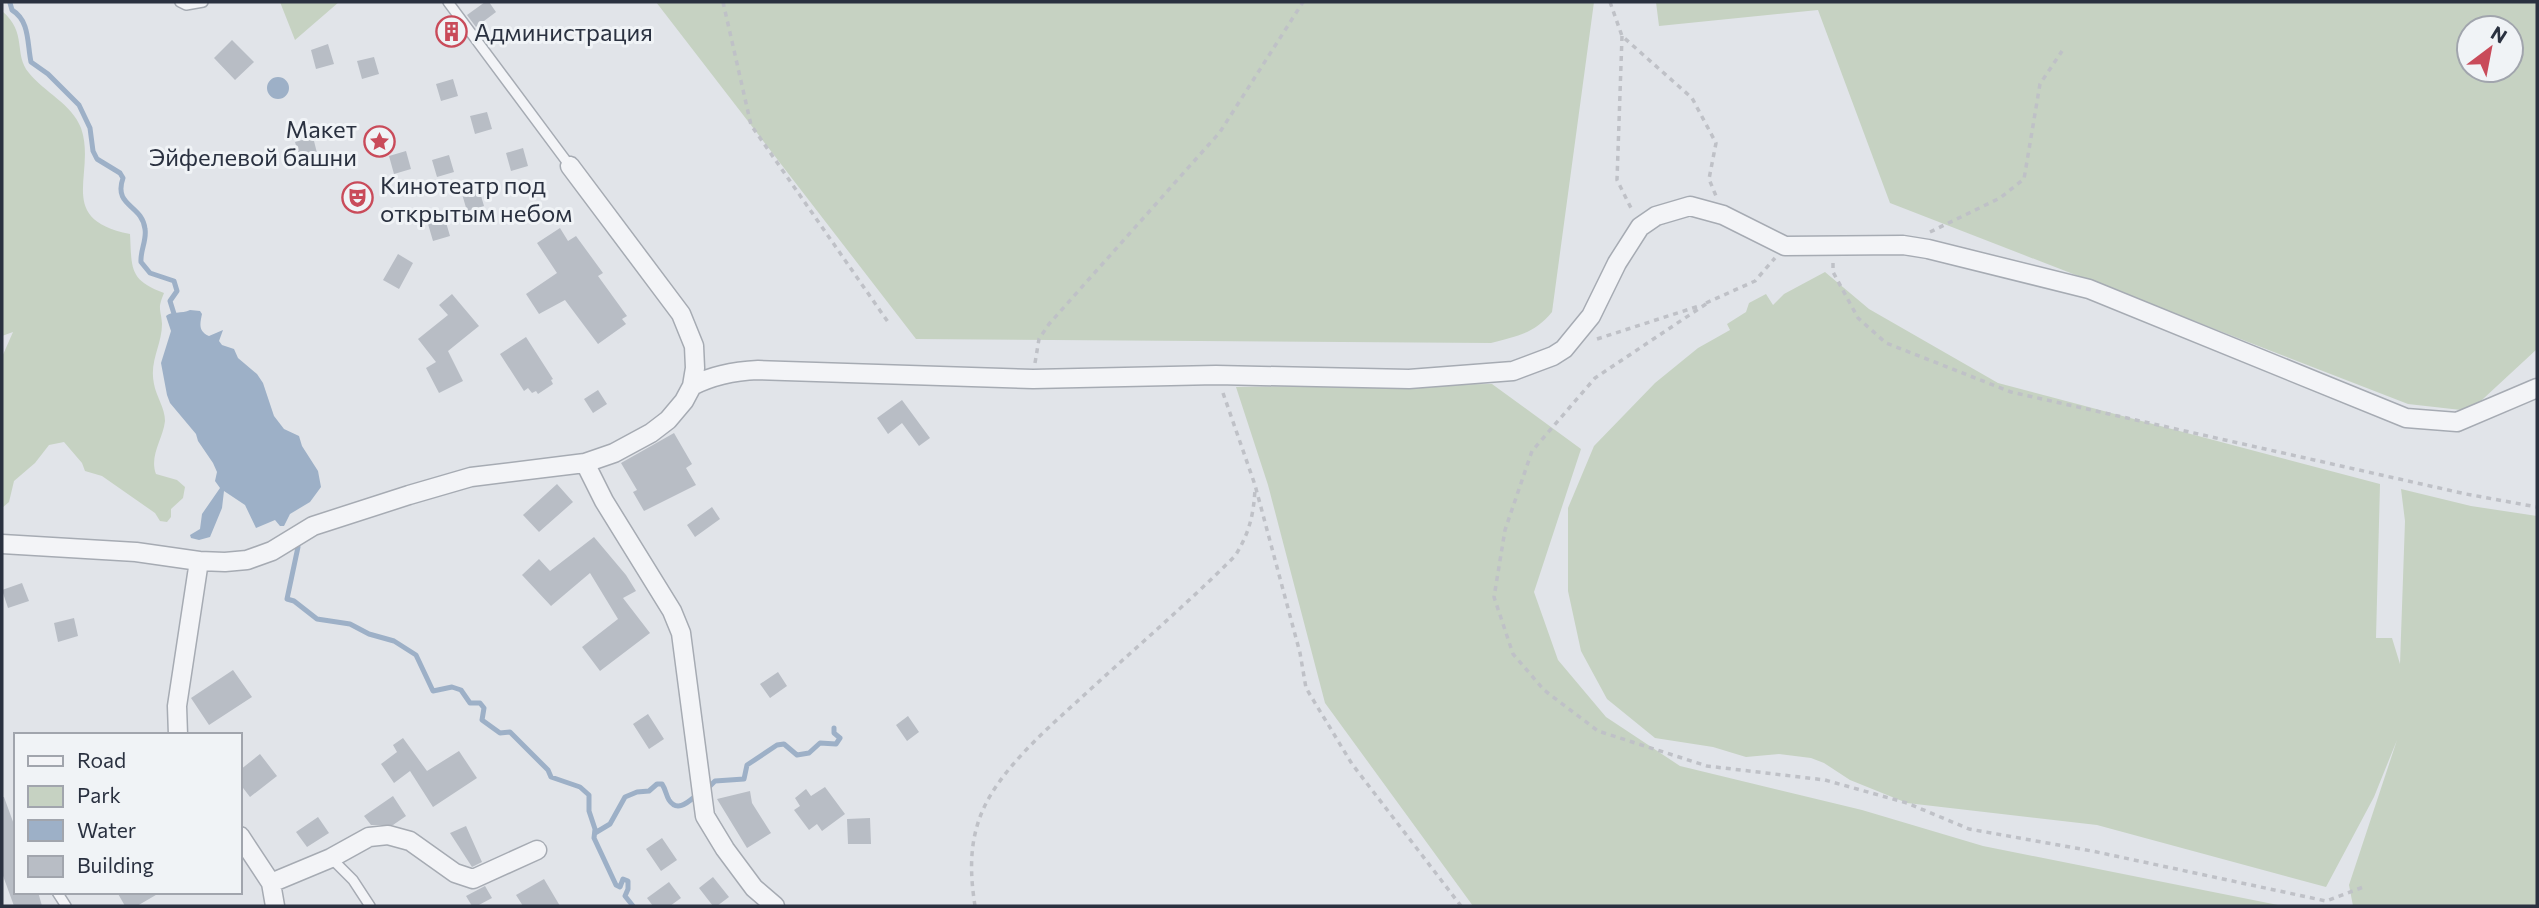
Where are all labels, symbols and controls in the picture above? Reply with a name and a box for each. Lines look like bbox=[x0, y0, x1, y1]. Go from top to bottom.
building icon: Администрация bbox=[434, 14, 468, 48]
north arrow bbox=[2455, 14, 2525, 84]
place label: Администрация bbox=[474, 17, 653, 46]
text: N bbox=[2487, 21, 2511, 48]
place label: Макет Эйфелевой башни bbox=[149, 114, 357, 171]
place icon: Макет Эйфелевой башни bbox=[363, 125, 397, 159]
place label: Кинотеатр под открытым небом bbox=[380, 170, 572, 227]
theatre icon: Кинотеатр под открытым небом bbox=[340, 181, 374, 215]
legend bbox=[14, 733, 242, 894]
text: Road bbox=[77, 747, 126, 772]
text: Park bbox=[77, 782, 121, 807]
text: Water bbox=[77, 817, 136, 842]
text: Building bbox=[77, 852, 154, 877]

